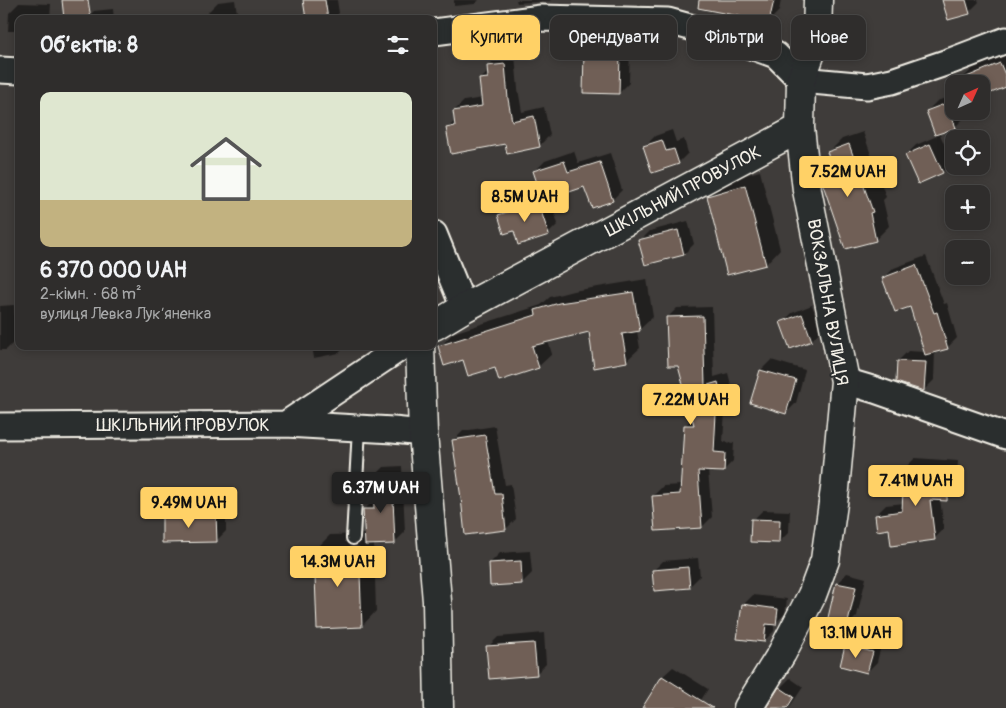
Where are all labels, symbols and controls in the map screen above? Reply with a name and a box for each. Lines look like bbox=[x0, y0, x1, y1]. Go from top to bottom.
chip: Купити bbox=[452, 15, 540, 60]
chip: Орендувати bbox=[550, 15, 677, 60]
chip: Фільтри bbox=[687, 15, 781, 60]
chip: Нове bbox=[791, 15, 866, 60]
icon: filters bbox=[384, 31, 412, 59]
text: Об’єктів: 8 bbox=[40, 32, 138, 59]
north arrow bbox=[945, 75, 990, 120]
map controls bbox=[945, 75, 990, 285]
icon: home bbox=[181, 124, 271, 214]
button: locate bbox=[945, 130, 990, 175]
street label: ШКІЛЬНИЙ ПРОВУЛОК bbox=[601, 141, 765, 242]
pin: 7.52M UAH bbox=[791, 156, 905, 198]
text: 7.52M UAH bbox=[810, 162, 886, 182]
pin: 8.5M UAH bbox=[473, 180, 577, 223]
button: + bbox=[945, 185, 990, 230]
text: 8.5M UAH bbox=[492, 187, 558, 207]
street label: ВОКЗАЛЬНА ВУЛИЦЯ bbox=[802, 217, 853, 387]
button: − bbox=[945, 240, 990, 285]
text: 6 370 000 UAH bbox=[40, 257, 187, 284]
text: 2-кімн. · 68 m² bbox=[40, 284, 142, 304]
text: вулиця Левка Лукʼяненка bbox=[40, 304, 211, 324]
pin: 7.22M UAH bbox=[634, 384, 748, 426]
text: 7.22M UAH bbox=[653, 390, 729, 410]
street label: ШКІЛЬНИЙ ПРОВУЛОК bbox=[96, 414, 270, 437]
pin: 7.41M UAH bbox=[859, 464, 973, 507]
text: 7.41M UAH bbox=[879, 471, 953, 491]
pin: 6.37M UAH bbox=[324, 472, 438, 514]
text: 6.37M UAH bbox=[343, 478, 419, 498]
pin: 9.49M UAH bbox=[132, 486, 246, 529]
text: 9.49M UAH bbox=[151, 493, 227, 513]
pin: 14.3M UAH bbox=[281, 546, 395, 588]
text: 14.3M UAH bbox=[301, 552, 375, 572]
pin: 13.1M UAH bbox=[799, 616, 913, 659]
text: 13.1M UAH bbox=[820, 623, 892, 643]

